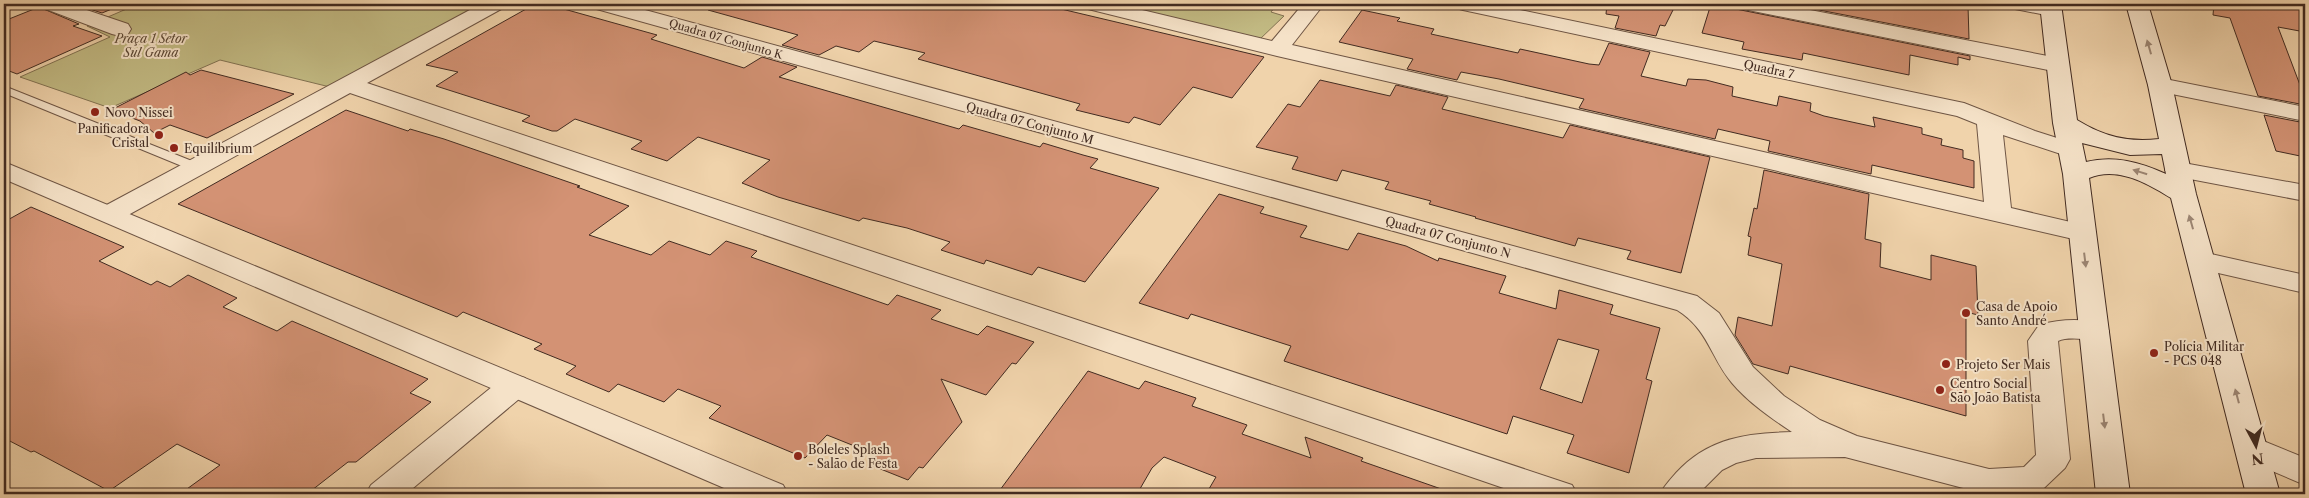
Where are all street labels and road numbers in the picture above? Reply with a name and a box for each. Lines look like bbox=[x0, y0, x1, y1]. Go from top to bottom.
street label: Quadra 07 Conjunto K bbox=[667, 16, 785, 62]
street label: Quadra 7 bbox=[1742, 56, 1796, 82]
street label: Quadra 07 Conjunto M bbox=[965, 99, 1095, 147]
street label: Quadra 07 Conjunto N bbox=[1384, 213, 1512, 261]

